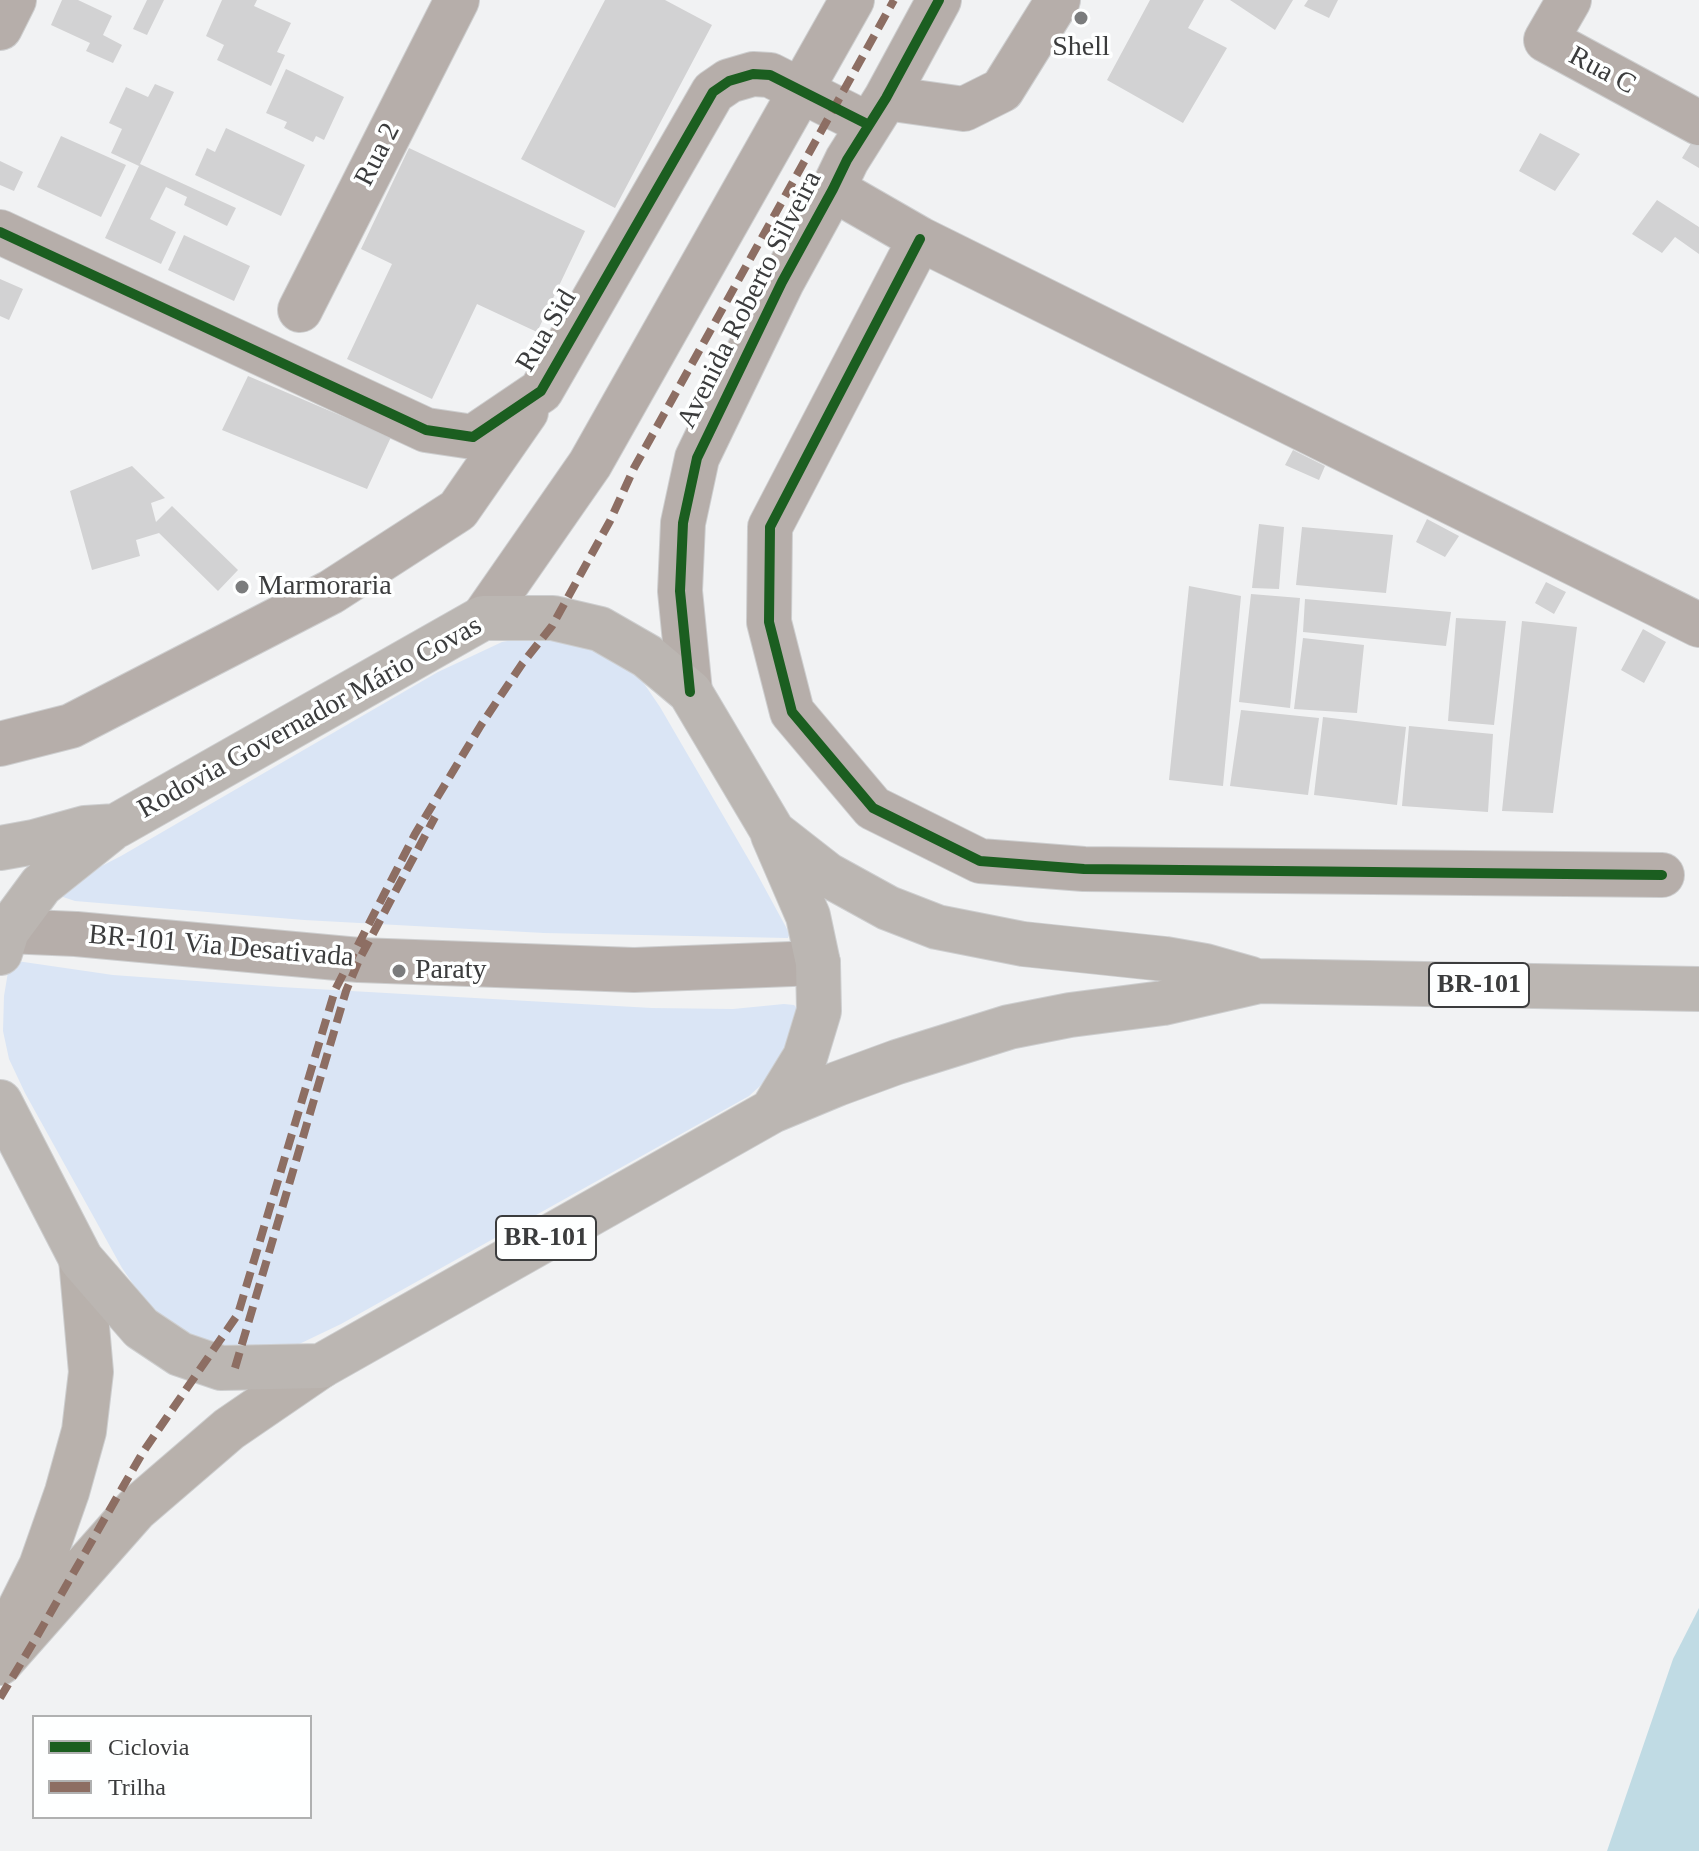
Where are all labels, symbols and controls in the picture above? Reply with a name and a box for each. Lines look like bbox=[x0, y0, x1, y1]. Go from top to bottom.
marker: Shell bbox=[1072, 9, 1090, 27]
place label: Shell bbox=[1052, 31, 1110, 65]
street label: Rua C bbox=[1563, 40, 1641, 102]
street label: Rua 2 bbox=[348, 118, 408, 192]
street label: Avenida Roberto Silveira bbox=[671, 166, 829, 434]
street label: Rua Sid bbox=[510, 284, 584, 378]
place label: Marmoraria bbox=[258, 570, 392, 604]
marker: Marmoraria bbox=[233, 578, 251, 596]
street label: Rodovia Governador Mário Covas bbox=[132, 609, 488, 827]
street label: BR-101 Via Desativada bbox=[87, 919, 355, 975]
place label: Paraty bbox=[415, 954, 487, 988]
marker: Paraty bbox=[390, 962, 408, 980]
road number: BR-101 bbox=[1429, 963, 1529, 1007]
road number: BR-101 bbox=[496, 1216, 596, 1260]
legend bbox=[32, 1715, 312, 1819]
text: Ciclovia bbox=[108, 1734, 189, 1760]
text: Trilha bbox=[108, 1774, 166, 1800]

